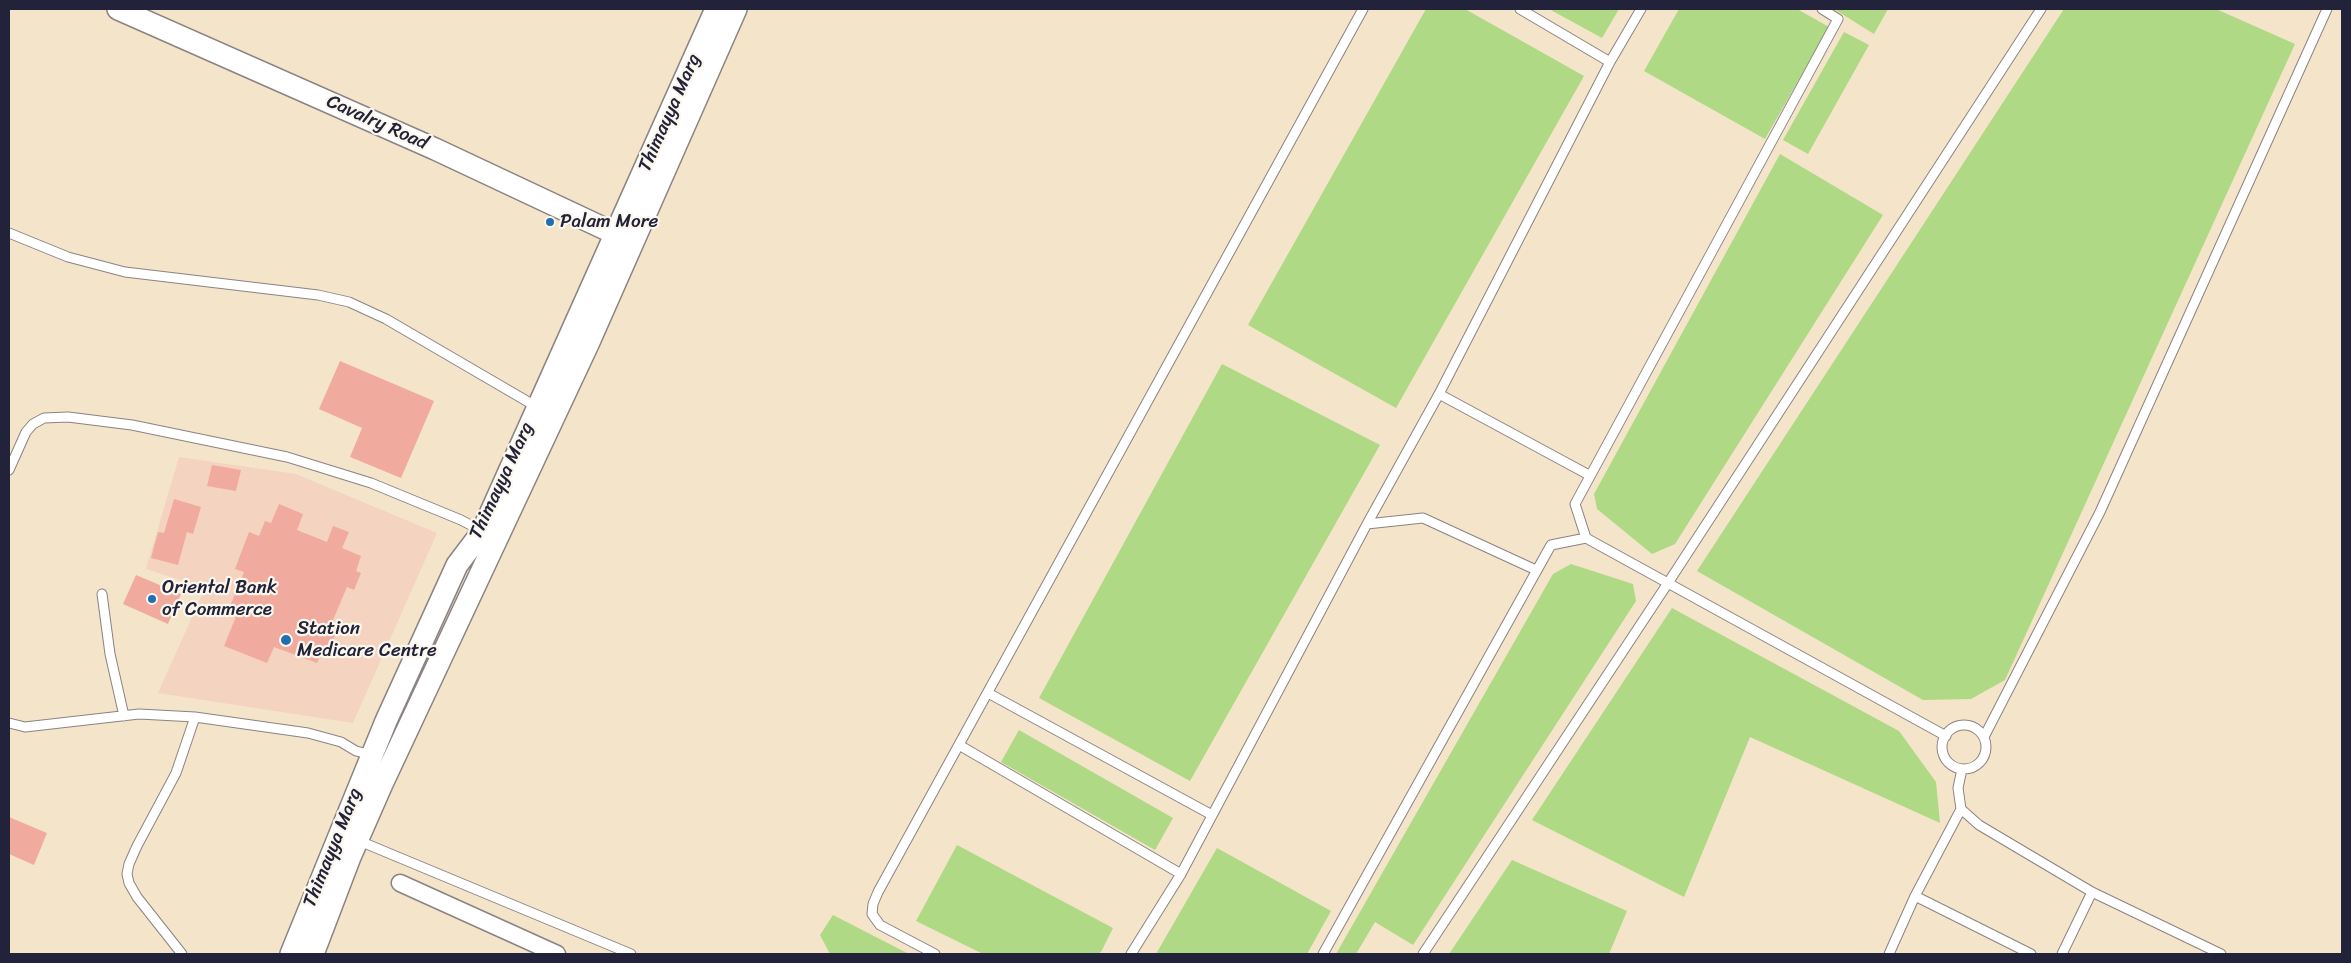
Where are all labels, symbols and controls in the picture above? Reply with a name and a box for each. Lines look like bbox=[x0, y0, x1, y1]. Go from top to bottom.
street label: Thimayya Marg bbox=[634, 51, 706, 175]
street label: Cavalry Road bbox=[323, 91, 431, 155]
place label: Palam More bbox=[560, 211, 658, 233]
marker: Palam More bbox=[544, 216, 556, 228]
street label: Thimayya Marg bbox=[465, 419, 539, 543]
place label: Oriental Bank of Commerce bbox=[162, 577, 277, 621]
marker: Oriental Bank of Commerce bbox=[146, 593, 158, 605]
place label: Station Medicare Centre bbox=[297, 618, 437, 662]
marker: Station Medicare Centre bbox=[279, 633, 293, 647]
street label: Thimayya Marg bbox=[299, 785, 367, 911]

